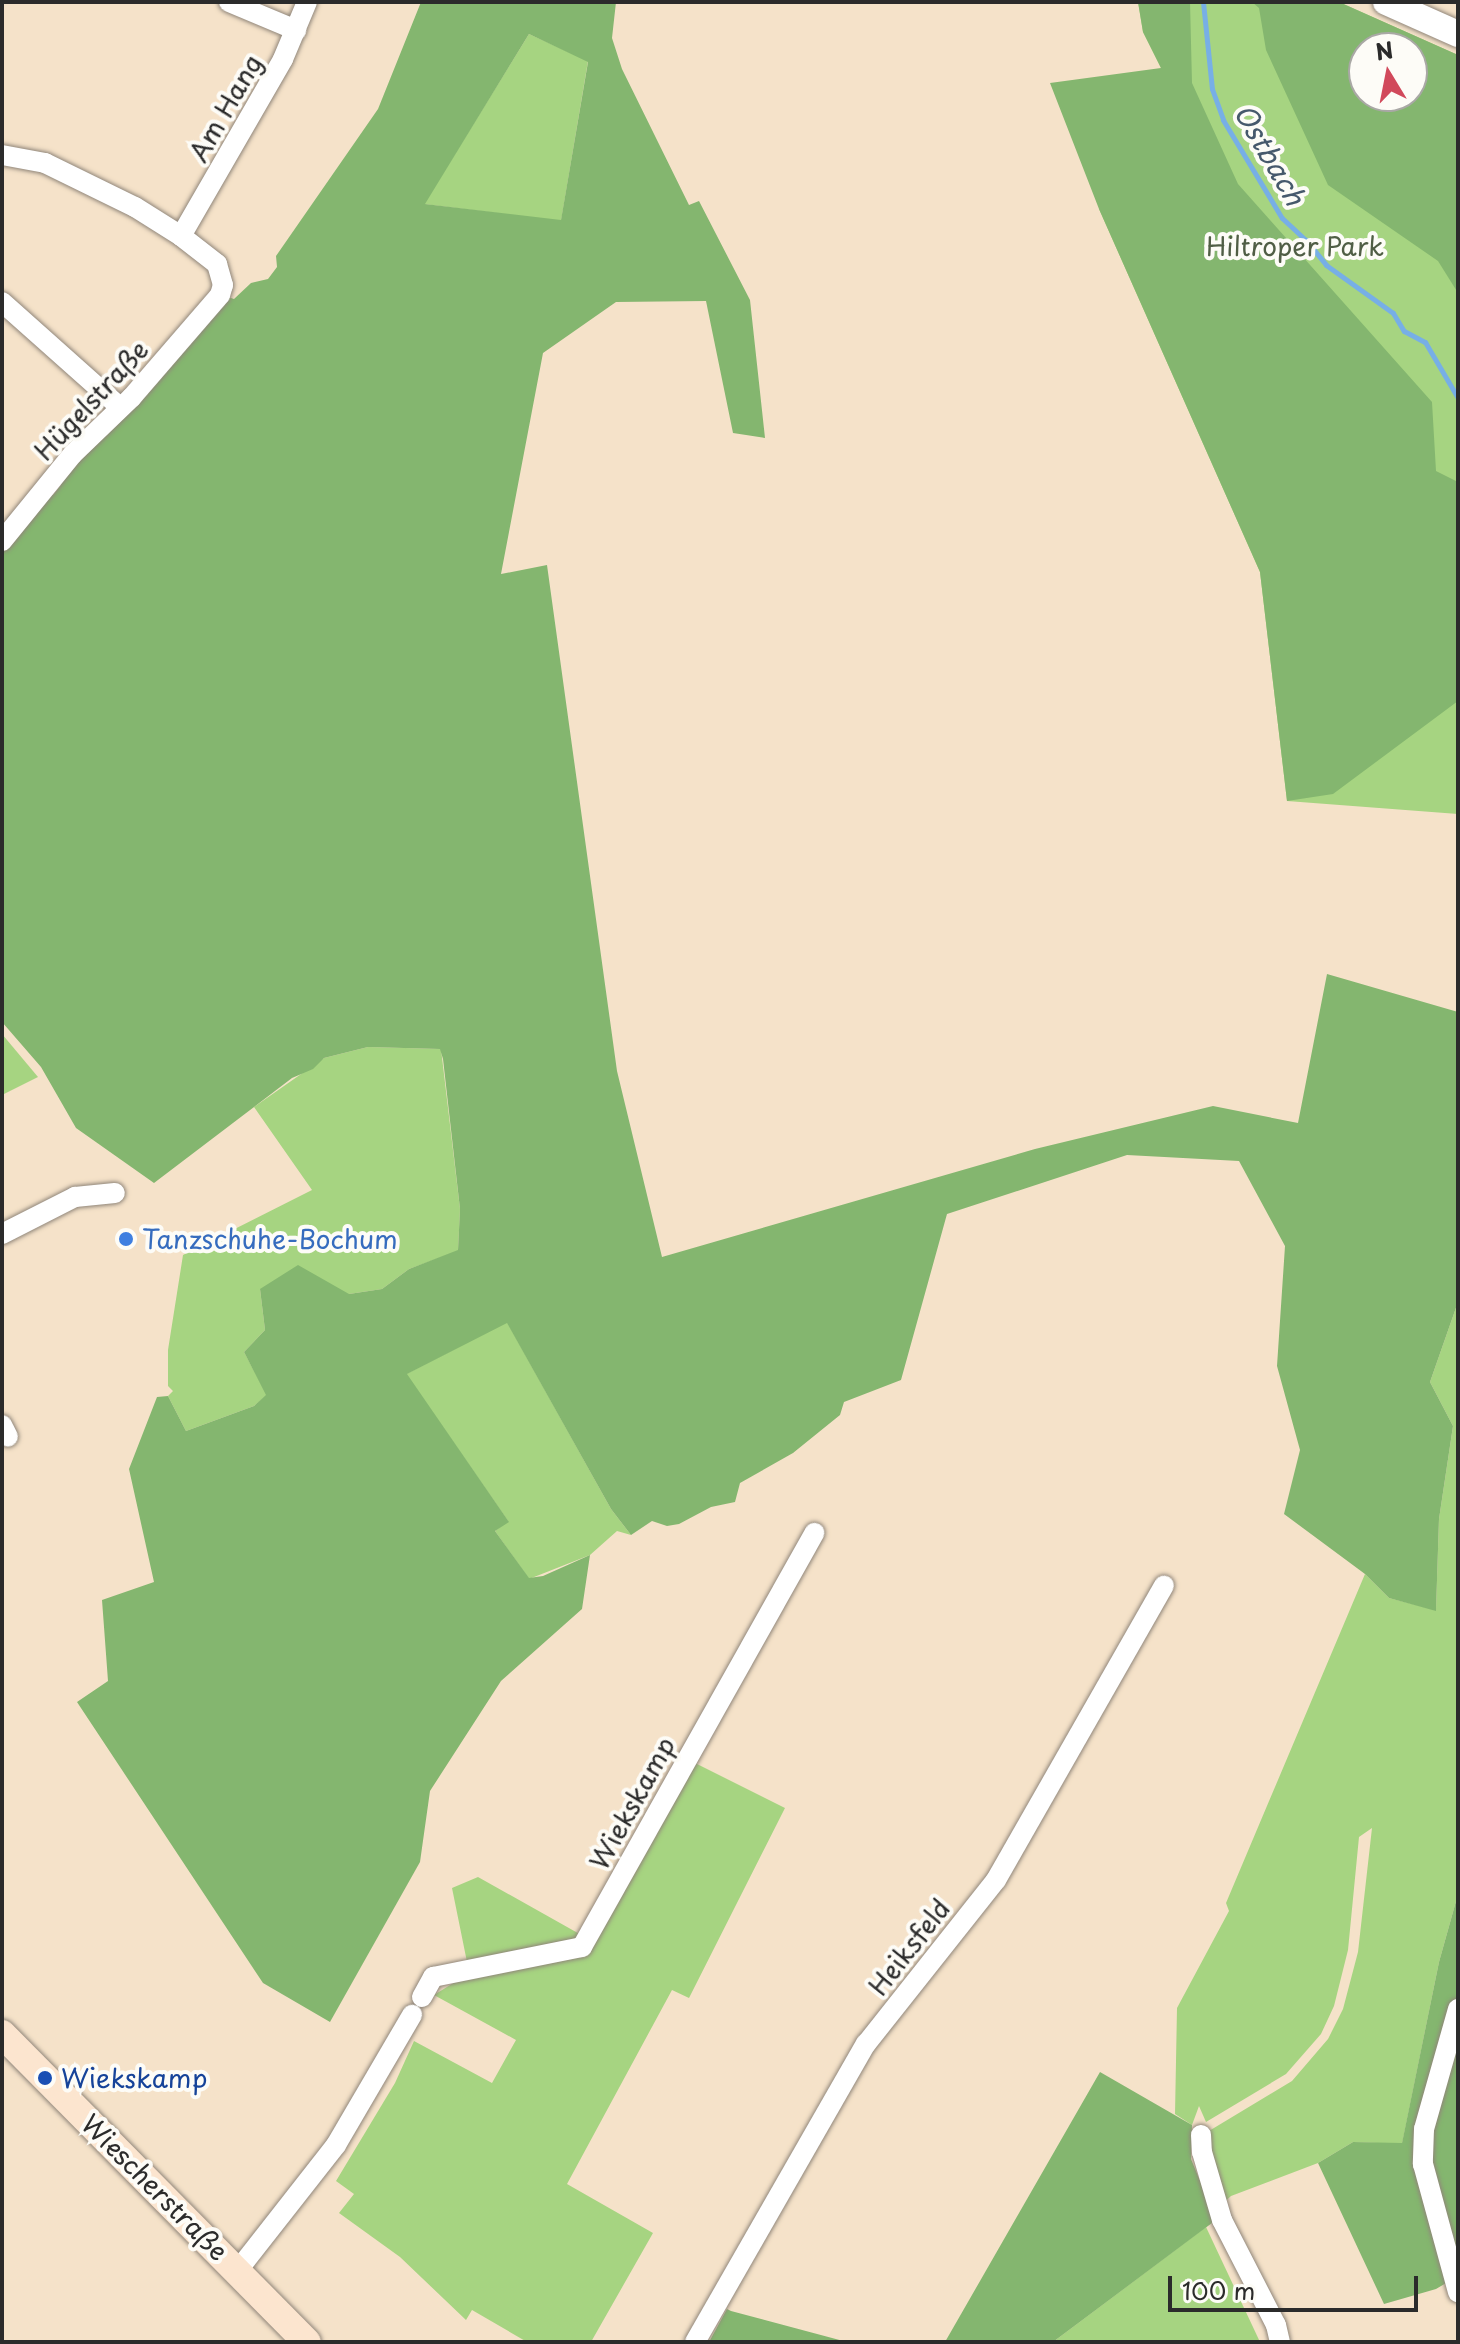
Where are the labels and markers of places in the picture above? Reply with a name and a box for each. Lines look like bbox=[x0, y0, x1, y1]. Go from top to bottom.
place label: Tanzschuhe-Bochum bbox=[142, 1223, 398, 1255]
marker: Tanzschuhe-Bochum bbox=[117, 1230, 135, 1248]
place label: Wiekskamp bbox=[61, 2062, 208, 2094]
marker: Wiekskamp bbox=[36, 2069, 54, 2087]

